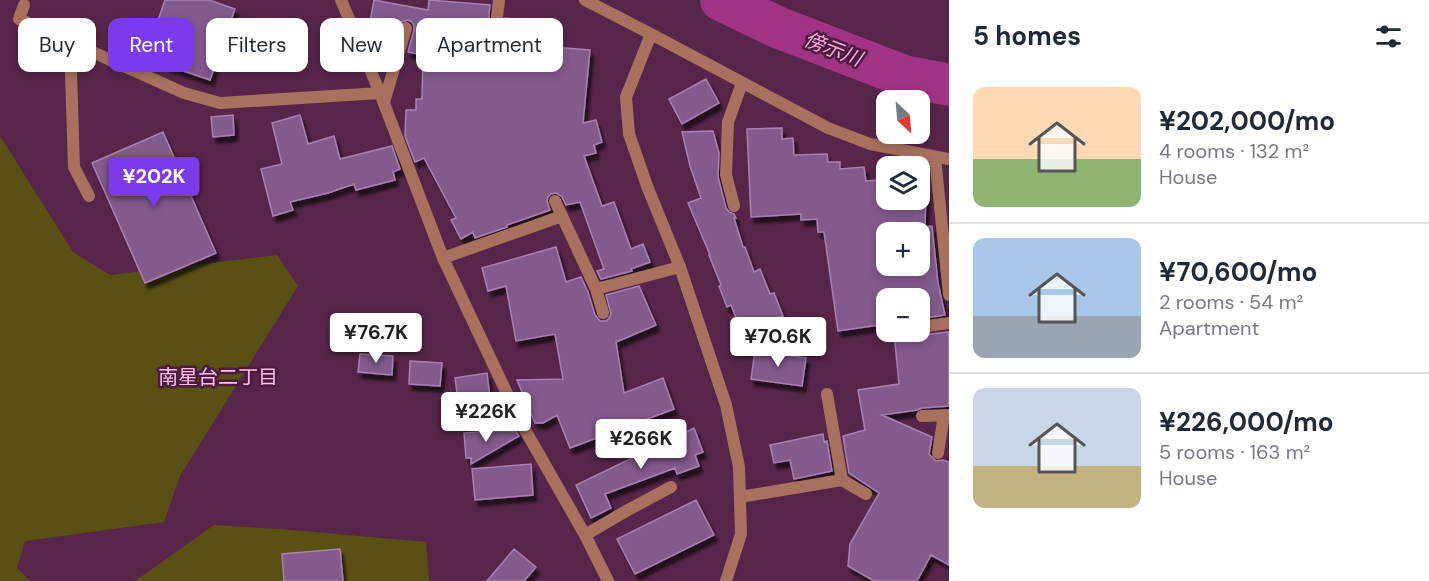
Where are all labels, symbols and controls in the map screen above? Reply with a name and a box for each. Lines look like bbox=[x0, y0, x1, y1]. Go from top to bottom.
chip: Buy bbox=[18, 18, 96, 72]
chip: Rent bbox=[108, 18, 194, 72]
chip: Filters bbox=[206, 18, 308, 72]
chip: New bbox=[320, 18, 404, 72]
chip: Apartment bbox=[416, 18, 563, 72]
text: 5 homes bbox=[973, 19, 1081, 53]
icon: filters bbox=[1372, 20, 1405, 53]
water label: 傍示川 bbox=[800, 26, 868, 73]
north arrow bbox=[876, 90, 930, 144]
map controls bbox=[876, 90, 930, 342]
text: ¥202,000/mo bbox=[1159, 104, 1335, 138]
icon: home bbox=[1021, 111, 1093, 183]
text: 4 rooms · 132 m² bbox=[1159, 138, 1309, 164]
button: layers bbox=[876, 156, 930, 210]
pin: ¥202K bbox=[112, 157, 196, 208]
text: ¥202K bbox=[122, 163, 186, 189]
text: House bbox=[1159, 164, 1217, 190]
button: + bbox=[876, 222, 930, 276]
text: ¥70,600/mo bbox=[1159, 255, 1317, 289]
icon: home bbox=[1021, 262, 1093, 334]
button: − bbox=[876, 288, 930, 342]
text: 2 rooms · 54 m² bbox=[1159, 289, 1303, 315]
pin: ¥76.7K bbox=[327, 313, 425, 364]
text: Apartment bbox=[1159, 315, 1259, 341]
pin: ¥70.6K bbox=[729, 317, 827, 368]
text: ¥76.7K bbox=[344, 319, 408, 345]
text: ¥70.6K bbox=[744, 323, 812, 349]
district label: 南星台二丁目 bbox=[158, 364, 278, 390]
pin: ¥226K bbox=[444, 392, 528, 443]
text: ¥226K bbox=[455, 398, 517, 424]
text: ¥226,000/mo bbox=[1159, 405, 1334, 439]
icon: home bbox=[1021, 412, 1093, 484]
pin: ¥266K bbox=[599, 419, 683, 470]
text: ¥266K bbox=[610, 425, 672, 451]
text: 5 rooms · 163 m² bbox=[1159, 439, 1310, 465]
text: House bbox=[1159, 465, 1217, 491]

